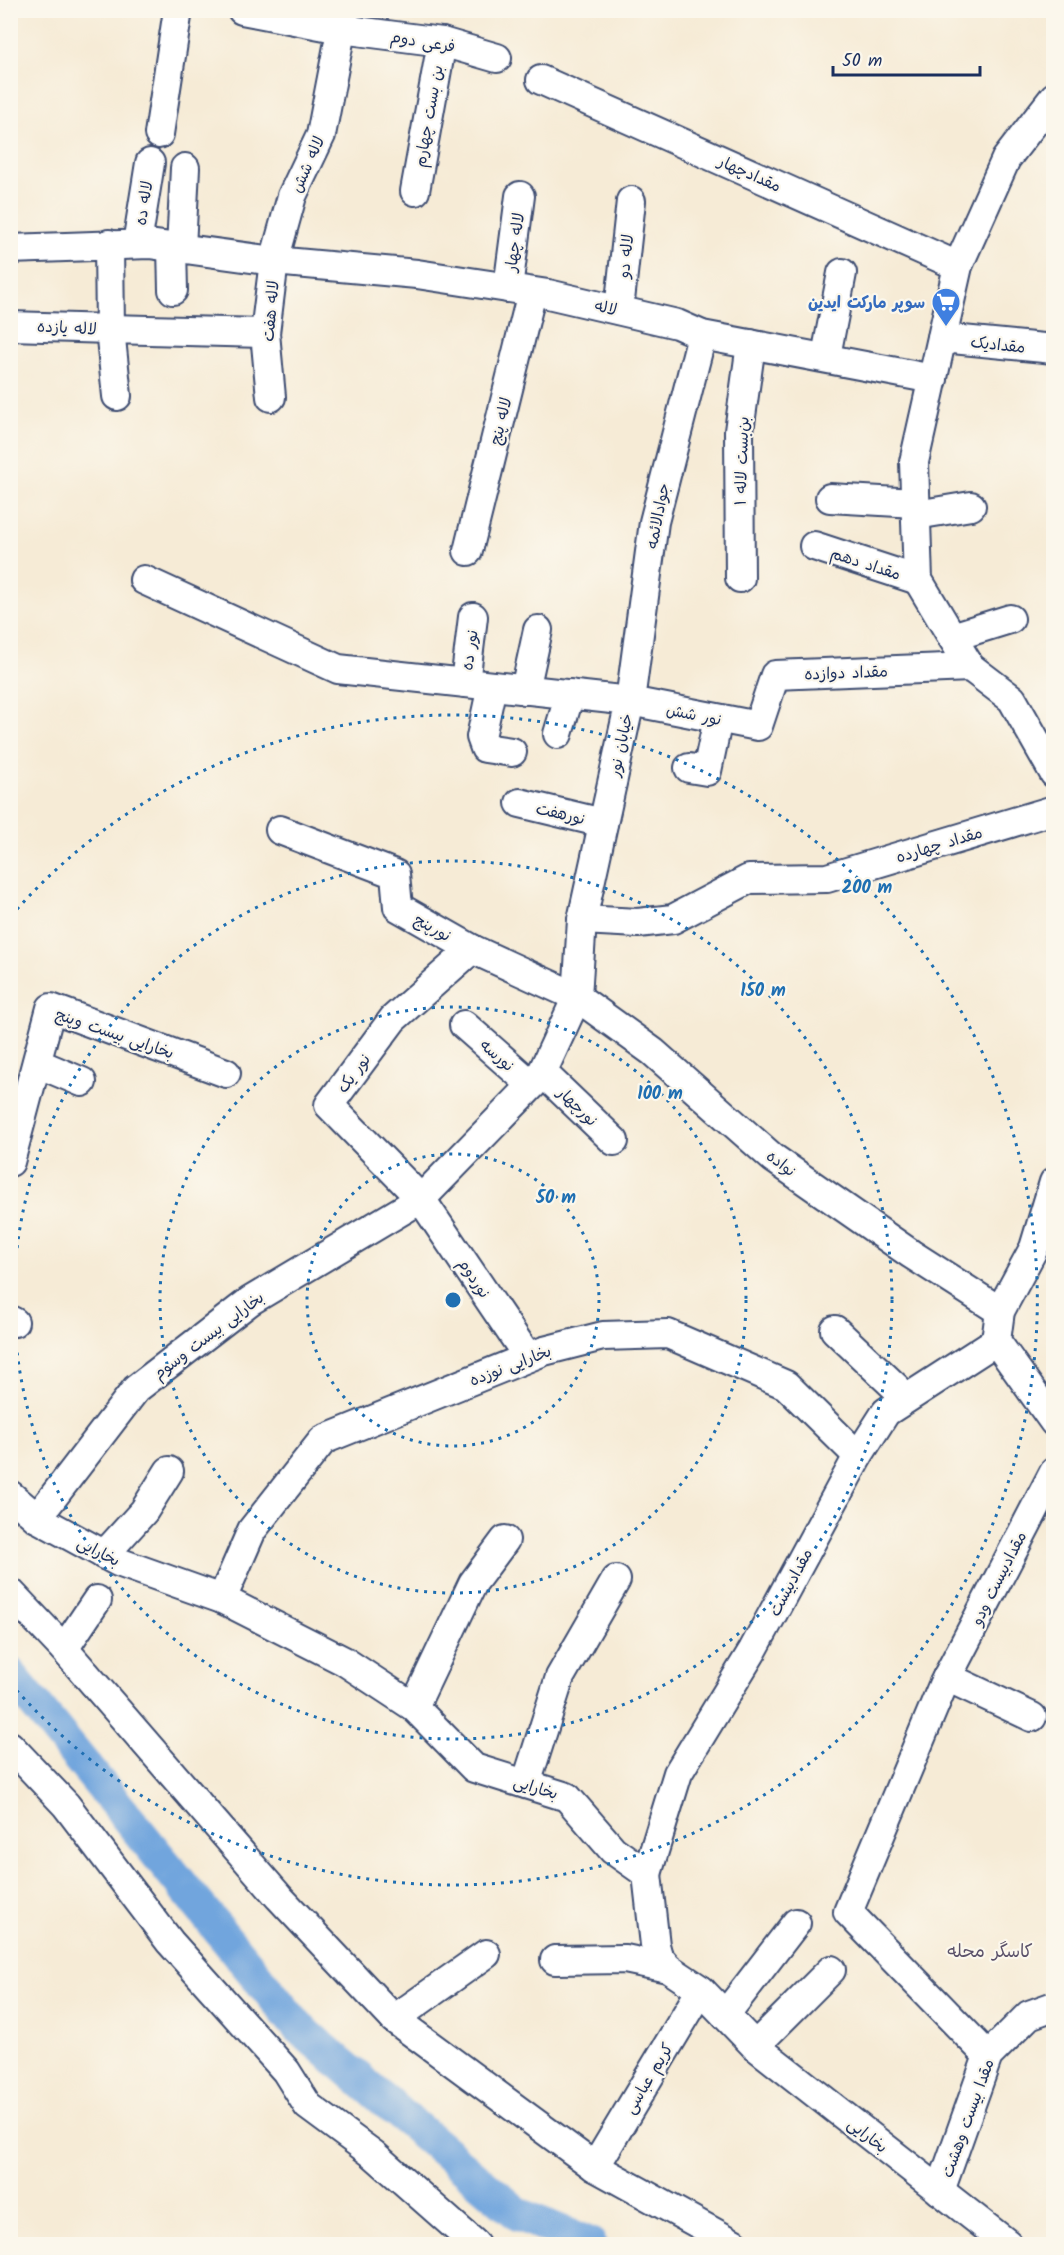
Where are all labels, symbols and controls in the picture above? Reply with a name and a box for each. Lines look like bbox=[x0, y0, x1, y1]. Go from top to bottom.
street label: فرعی دوم bbox=[388, 25, 457, 60]
scale bar bbox=[833, 39, 980, 77]
text: 50 m bbox=[842, 47, 882, 76]
street label: بن بست چهارم bbox=[408, 63, 451, 169]
street label: لاله شش bbox=[285, 132, 332, 197]
street label: مقدادچهار bbox=[712, 149, 785, 199]
street label: لاله ده bbox=[129, 179, 160, 227]
street label: لاله چهار bbox=[499, 211, 532, 275]
street label: لاله دو bbox=[612, 233, 641, 281]
street label: لاله هفت bbox=[256, 280, 287, 343]
supermarket icon: سوپر مارکت ایدین bbox=[930, 286, 962, 328]
place label: سوپر مارکت ایدین bbox=[808, 291, 925, 316]
street label: لاله bbox=[592, 294, 619, 323]
street label: لاله یازده bbox=[36, 314, 97, 343]
street label: مقدادیک bbox=[969, 330, 1026, 361]
street label: لاله پنج bbox=[483, 395, 519, 448]
street label: بن‌بست لاله ۱ bbox=[728, 416, 757, 506]
street label: جوادالائمه bbox=[640, 481, 677, 552]
street label: مقداد دهم bbox=[827, 541, 904, 588]
street label: نور ده bbox=[455, 628, 486, 672]
street label: مقداد دوازده bbox=[804, 660, 888, 687]
street label: نور شش bbox=[664, 698, 723, 733]
street label: خیابان نور bbox=[602, 711, 640, 780]
street label: نورهفت bbox=[533, 797, 588, 832]
street label: مقداد چهارده bbox=[893, 820, 986, 870]
text: 200 m bbox=[842, 874, 893, 903]
street label: نورپنج bbox=[409, 908, 455, 949]
text: 150 m bbox=[740, 977, 786, 1006]
street label: بخارایی بیست وپنج bbox=[52, 1002, 177, 1066]
street label: نورسه bbox=[474, 1034, 520, 1079]
street label: نور یک bbox=[331, 1049, 377, 1099]
text: 100 m bbox=[637, 1080, 683, 1109]
street label: نورچهار bbox=[550, 1081, 603, 1133]
street label: نواده bbox=[760, 1144, 802, 1184]
text: 50 m bbox=[535, 1184, 576, 1213]
street label: نوردوم bbox=[451, 1253, 497, 1304]
street label: بخارایی بیست وسوم bbox=[148, 1286, 270, 1386]
centre of rings bbox=[443, 1290, 463, 1310]
street label: بخارایی نوزده bbox=[466, 1339, 555, 1394]
street label: مقدادبیست ودو bbox=[964, 1527, 1034, 1631]
street label: بخارایی bbox=[72, 1531, 124, 1574]
street label: مقدادبیست bbox=[763, 1544, 820, 1621]
street label: بخارایی bbox=[510, 1770, 561, 1807]
district label: کاسگر محله bbox=[947, 1938, 1033, 1967]
street label: کریم عباسی bbox=[618, 2038, 680, 2119]
street label: مقدا بیست وهشت bbox=[935, 2056, 1002, 2181]
street label: بخارایی bbox=[842, 2112, 893, 2160]

